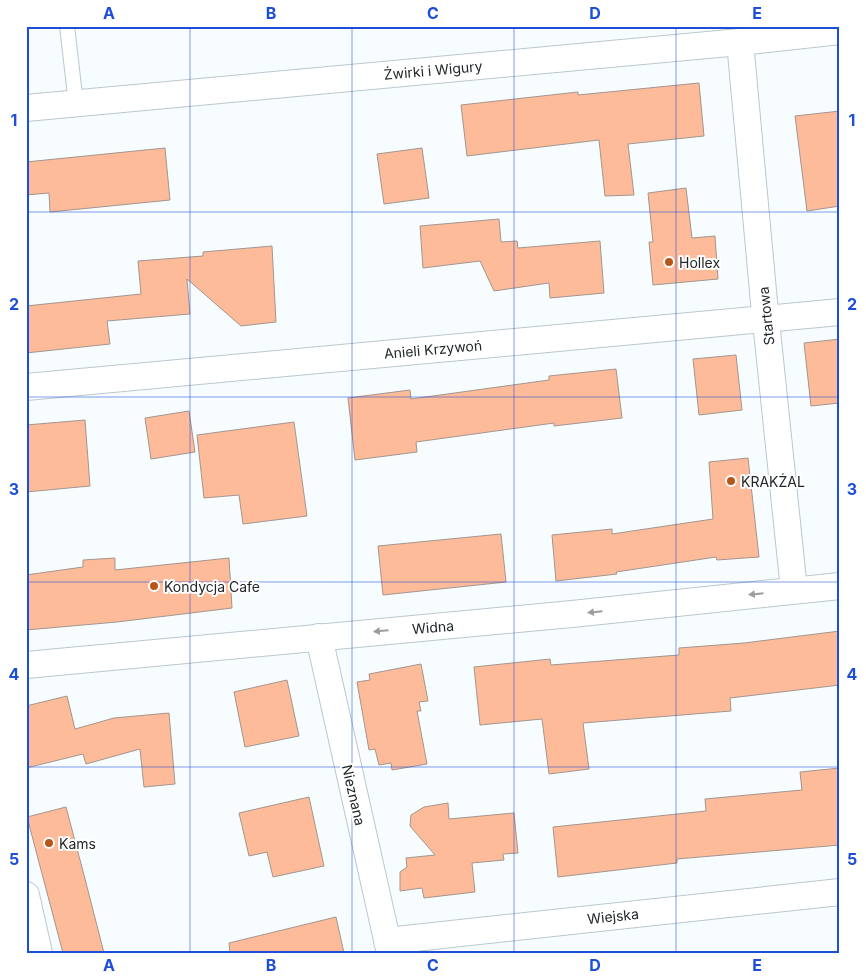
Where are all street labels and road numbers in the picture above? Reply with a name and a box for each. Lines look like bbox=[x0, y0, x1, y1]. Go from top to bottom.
street label: Żwirki i Wigury bbox=[383, 57, 483, 83]
street label: Startowa bbox=[754, 286, 778, 346]
street label: Anieli Krzywoń bbox=[383, 336, 483, 362]
street label: Widna bbox=[411, 617, 455, 637]
street label: Nieznana bbox=[339, 763, 369, 827]
street label: Wiejska bbox=[586, 905, 640, 927]

